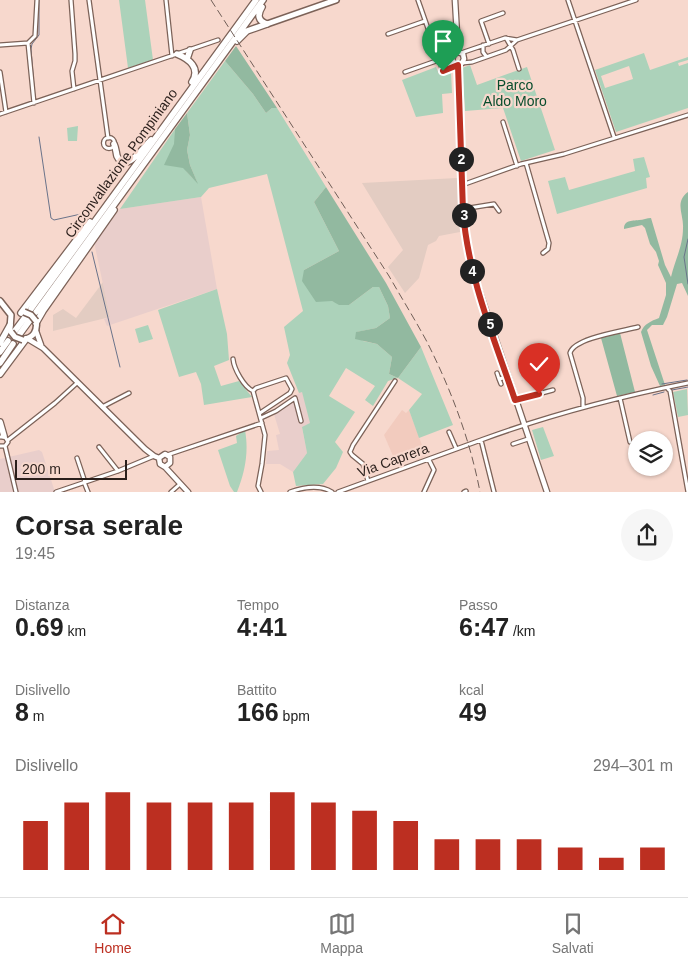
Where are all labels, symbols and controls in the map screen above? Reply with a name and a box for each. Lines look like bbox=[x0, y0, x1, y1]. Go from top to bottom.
pin bbox=[422, 20, 464, 71]
icon: arrive bbox=[429, 27, 457, 55]
park label: Parco Aldo Moro bbox=[483, 77, 547, 109]
street label: Circonvallazione Pompiniano bbox=[61, 85, 181, 241]
pin: 2 bbox=[448, 146, 474, 172]
text: 2 bbox=[458, 151, 465, 167]
pin: 3 bbox=[452, 202, 476, 228]
text: 3 bbox=[461, 207, 468, 223]
pin: 4 bbox=[460, 258, 484, 284]
text: 4 bbox=[469, 263, 476, 279]
pin: 5 bbox=[478, 312, 502, 336]
text: 5 bbox=[487, 316, 494, 332]
pin bbox=[518, 343, 560, 394]
icon: check bbox=[525, 350, 553, 378]
map controls bbox=[628, 431, 673, 476]
button: layers bbox=[628, 431, 673, 476]
street label: Via Caprera bbox=[355, 440, 431, 480]
scale bar bbox=[15, 457, 128, 480]
text: 200 m bbox=[22, 461, 61, 477]
button: share bbox=[621, 509, 673, 561]
text: Corsa serale bbox=[15, 510, 183, 541]
text: 19:45 bbox=[15, 545, 55, 562]
text: Distanza bbox=[15, 597, 69, 613]
text: Tempo bbox=[237, 597, 279, 613]
text: Passo bbox=[459, 597, 498, 613]
text: 0.69 bbox=[15, 613, 64, 641]
text: 4:41 bbox=[237, 613, 287, 641]
text: 6:47 bbox=[459, 613, 509, 641]
text: km bbox=[64, 623, 86, 639]
text: /km bbox=[509, 623, 536, 639]
text: Dislivello bbox=[15, 682, 70, 698]
text: Battito bbox=[237, 682, 277, 698]
text: kcal bbox=[459, 682, 484, 698]
text: 8 bbox=[15, 698, 29, 726]
text: 166 bbox=[237, 698, 279, 726]
text: 49 bbox=[459, 698, 487, 726]
text: m bbox=[29, 708, 44, 724]
text: bpm bbox=[279, 708, 310, 724]
text: Dislivello bbox=[15, 757, 78, 774]
text: 294–301 m bbox=[593, 757, 673, 774]
tab: Home bbox=[94, 910, 132, 956]
tab: Mappa bbox=[320, 910, 363, 956]
tab: Salvati bbox=[552, 910, 594, 956]

